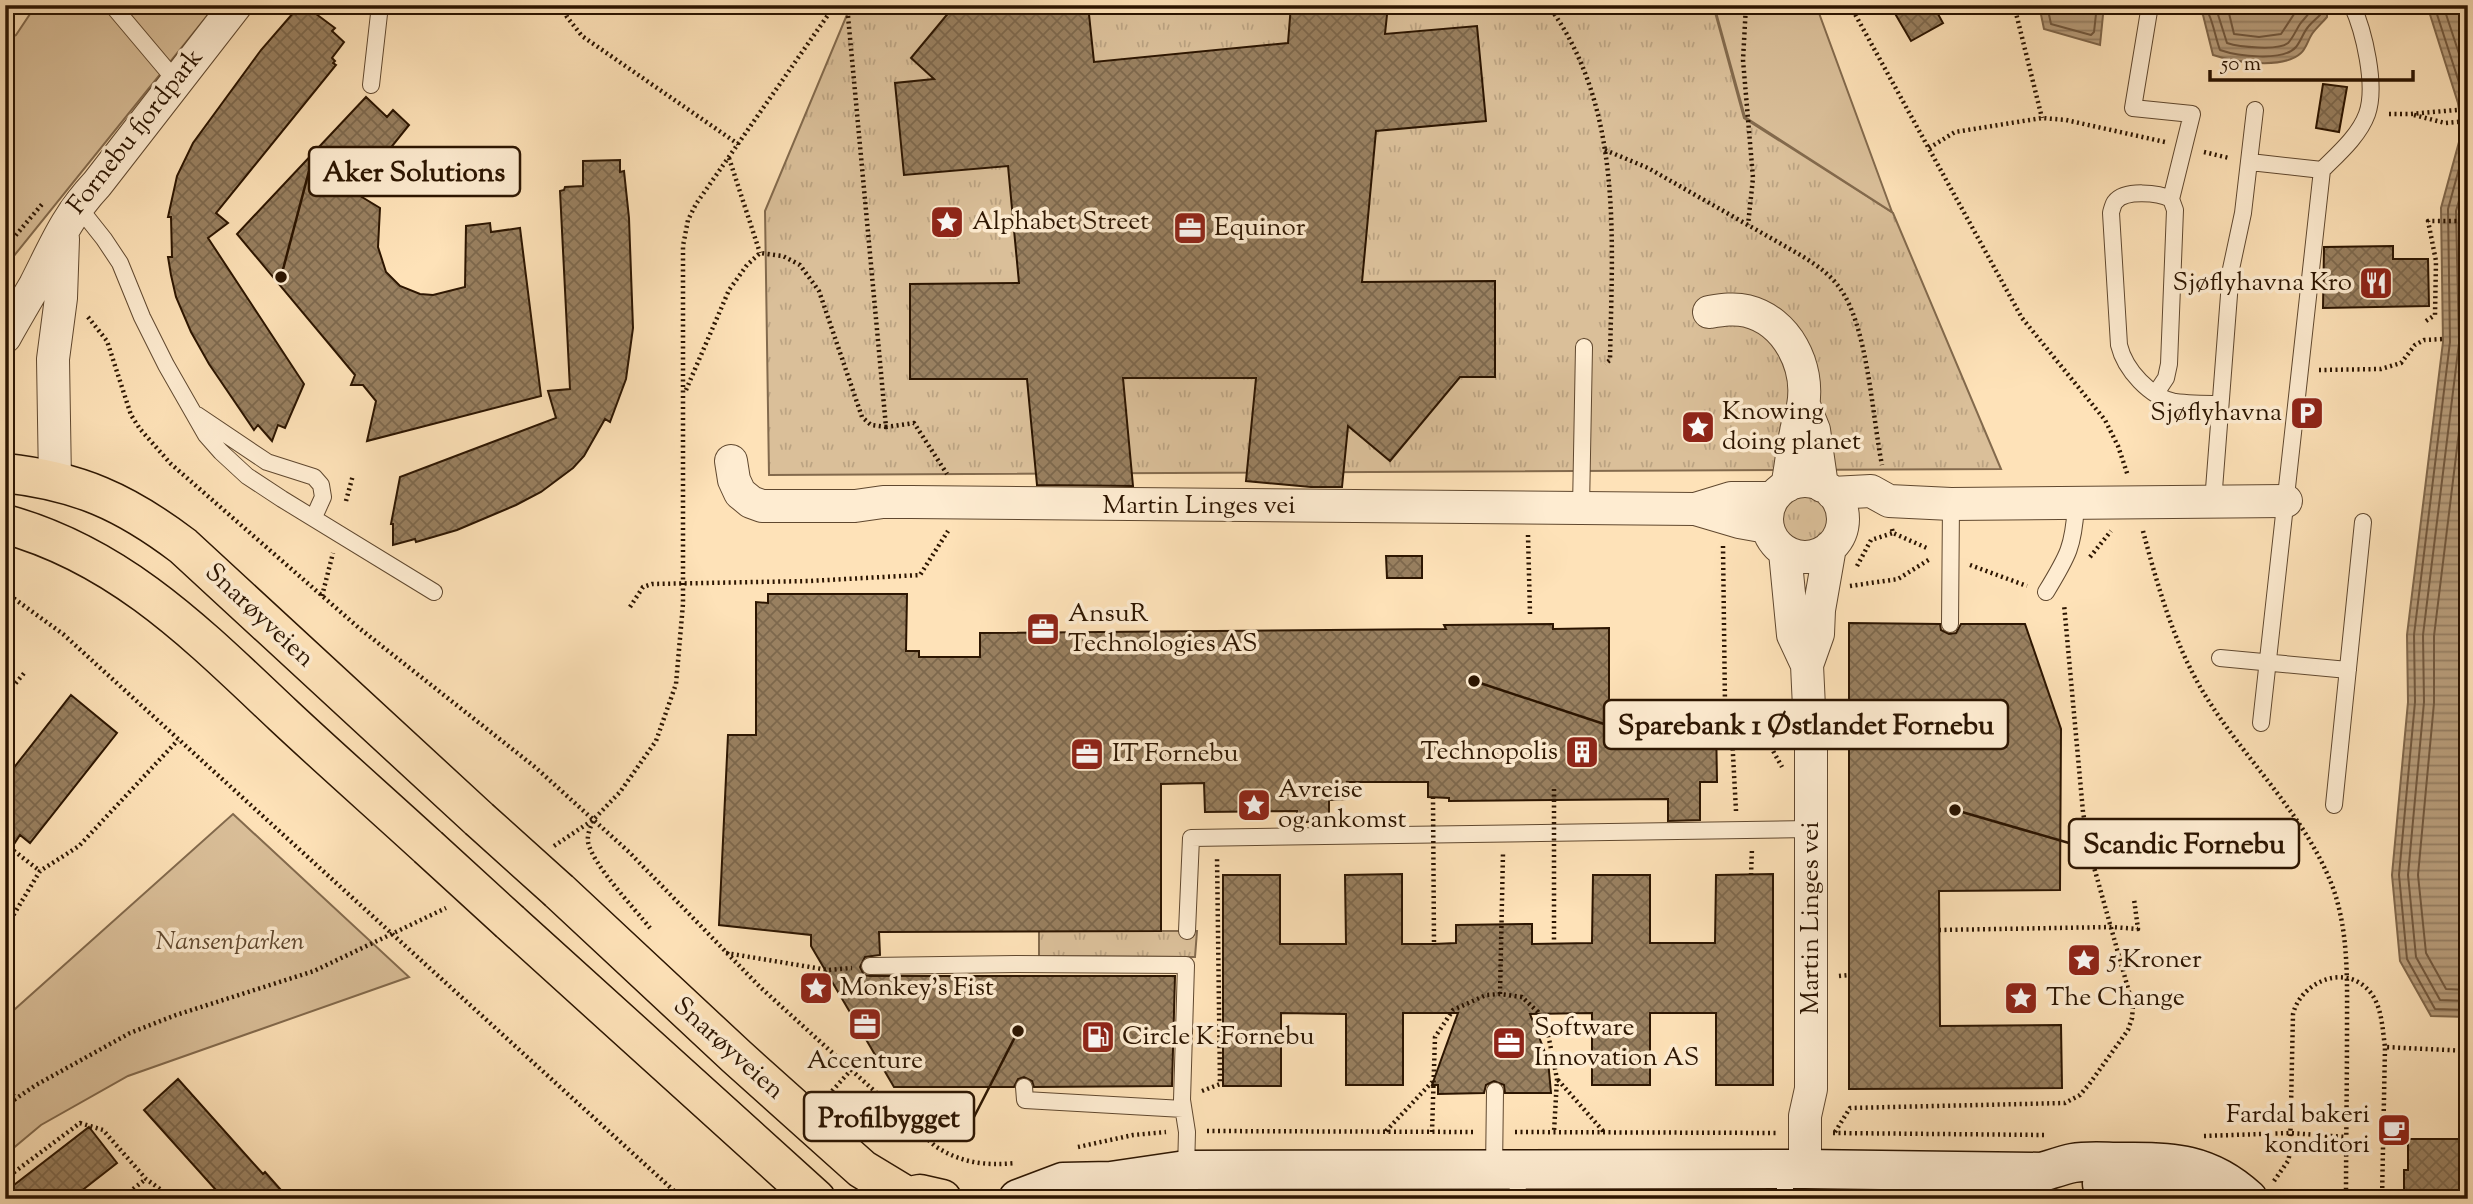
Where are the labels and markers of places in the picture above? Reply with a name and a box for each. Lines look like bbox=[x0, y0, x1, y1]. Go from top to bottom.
callout: Aker Solutions bbox=[309, 147, 520, 196]
place icon: Alphabet Street bbox=[928, 203, 966, 241]
place label: Alphabet Street bbox=[972, 204, 1149, 241]
office icon: Equinor bbox=[1171, 209, 1209, 247]
place label: Equinor bbox=[1214, 210, 1306, 247]
restaurant icon: Sjøflyhavna Kro bbox=[2357, 264, 2395, 302]
place label: Sjøflyhavna Kro bbox=[2172, 265, 2352, 302]
place label: Knowing doing planet bbox=[1722, 394, 1861, 461]
parking icon: Sjøflyhavna bbox=[2288, 394, 2326, 432]
place label: Sjøflyhavna bbox=[2150, 395, 2282, 432]
place icon: Knowing doing planet bbox=[1679, 408, 1717, 446]
place label: AnsuR Technologies AS bbox=[1068, 596, 1257, 663]
office icon: AnsuR Technologies AS bbox=[1024, 610, 1062, 648]
callout: Sparebank 1 Østlandet Fornebu bbox=[1604, 700, 2008, 749]
building icon: Technopolis bbox=[1563, 733, 1601, 771]
place label: Technopolis bbox=[1421, 734, 1558, 771]
office icon: IT Fornebu bbox=[1068, 735, 1106, 773]
place label: IT Fornebu bbox=[1112, 736, 1239, 773]
place label: Avreise og ankomst bbox=[1278, 772, 1406, 839]
place icon: Avreise og ankomst bbox=[1235, 786, 1273, 824]
callout: Scandic Fornebu bbox=[2069, 819, 2299, 868]
place icon: 5 Kroner bbox=[2065, 941, 2103, 979]
place label: 5 Kroner bbox=[2106, 942, 2202, 979]
place icon: Monkey’s Fist bbox=[797, 969, 835, 1007]
place label: Monkey’s Fist bbox=[840, 970, 994, 1007]
place icon: The Change bbox=[2002, 979, 2040, 1017]
place label: The Change bbox=[2046, 980, 2185, 1017]
office icon: Accenture bbox=[846, 1005, 884, 1043]
place label: Software Innovation AS bbox=[1534, 1010, 1699, 1077]
fuel station icon: Circle K Fornebu bbox=[1079, 1018, 1117, 1056]
place label: Circle K Fornebu bbox=[1122, 1019, 1314, 1056]
office icon: Software Innovation AS bbox=[1490, 1024, 1528, 1062]
place label: Accenture bbox=[807, 1043, 923, 1080]
callout: Profilbygget bbox=[804, 1092, 974, 1141]
place label: Fardal bakeri konditori bbox=[2226, 1097, 2370, 1164]
cafe icon: Fardal bakeri konditori bbox=[2375, 1111, 2413, 1149]

